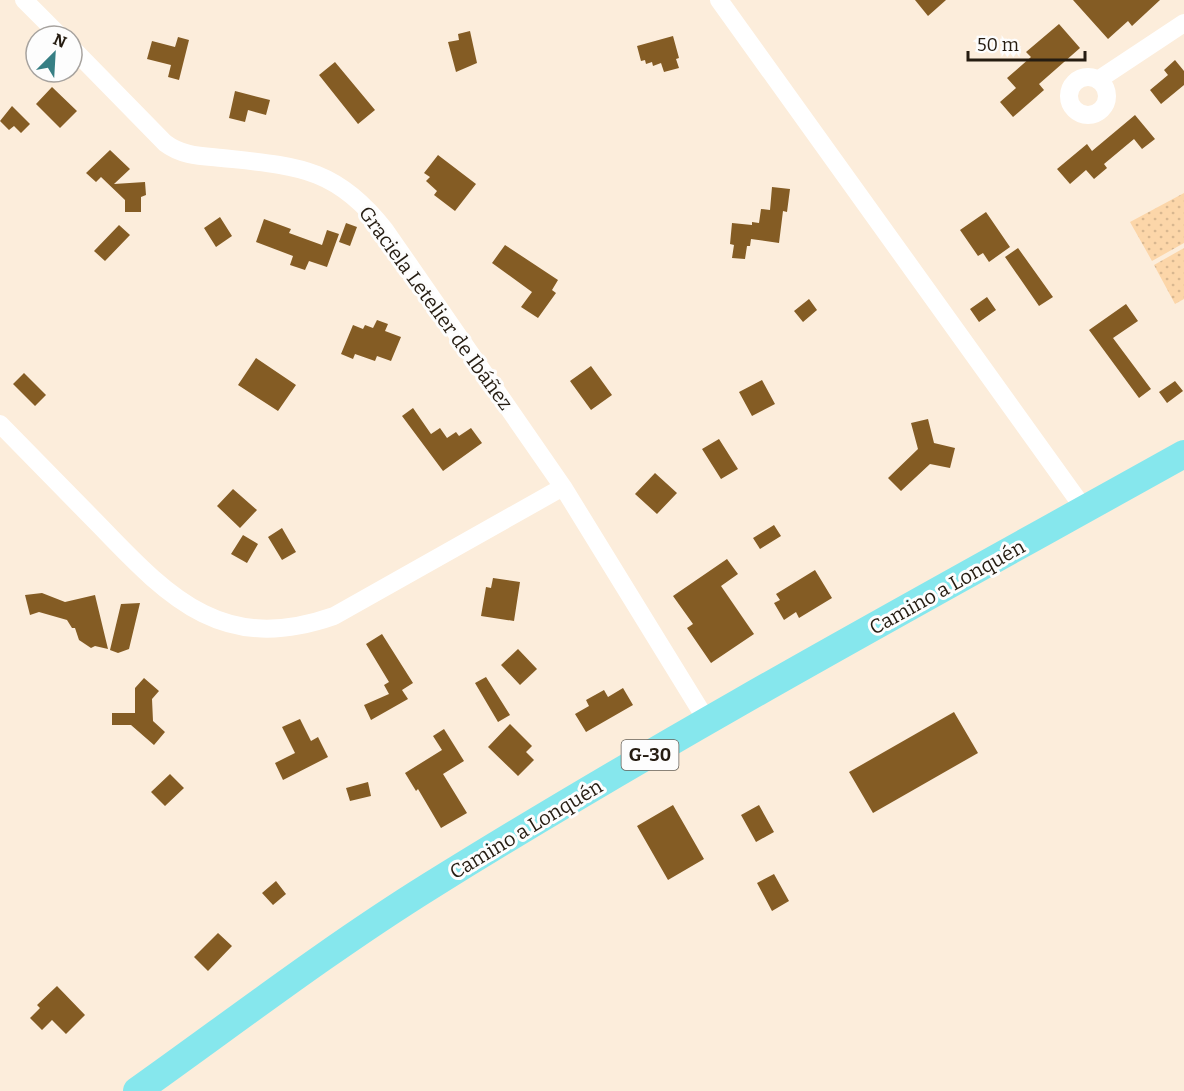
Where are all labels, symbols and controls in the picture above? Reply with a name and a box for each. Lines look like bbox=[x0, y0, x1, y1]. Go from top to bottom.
north arrow bbox=[24, 24, 84, 84]
scale bar bbox=[968, 24, 1085, 62]
text: N bbox=[50, 30, 69, 52]
text: 50 m bbox=[977, 34, 1019, 56]
street label: Graciela Letelier de Ibáñez bbox=[354, 201, 518, 415]
street label: Camino a Lonquén bbox=[865, 534, 1029, 640]
road number: G-30 bbox=[622, 740, 678, 770]
street label: Camino a Lonquén bbox=[445, 774, 607, 884]

